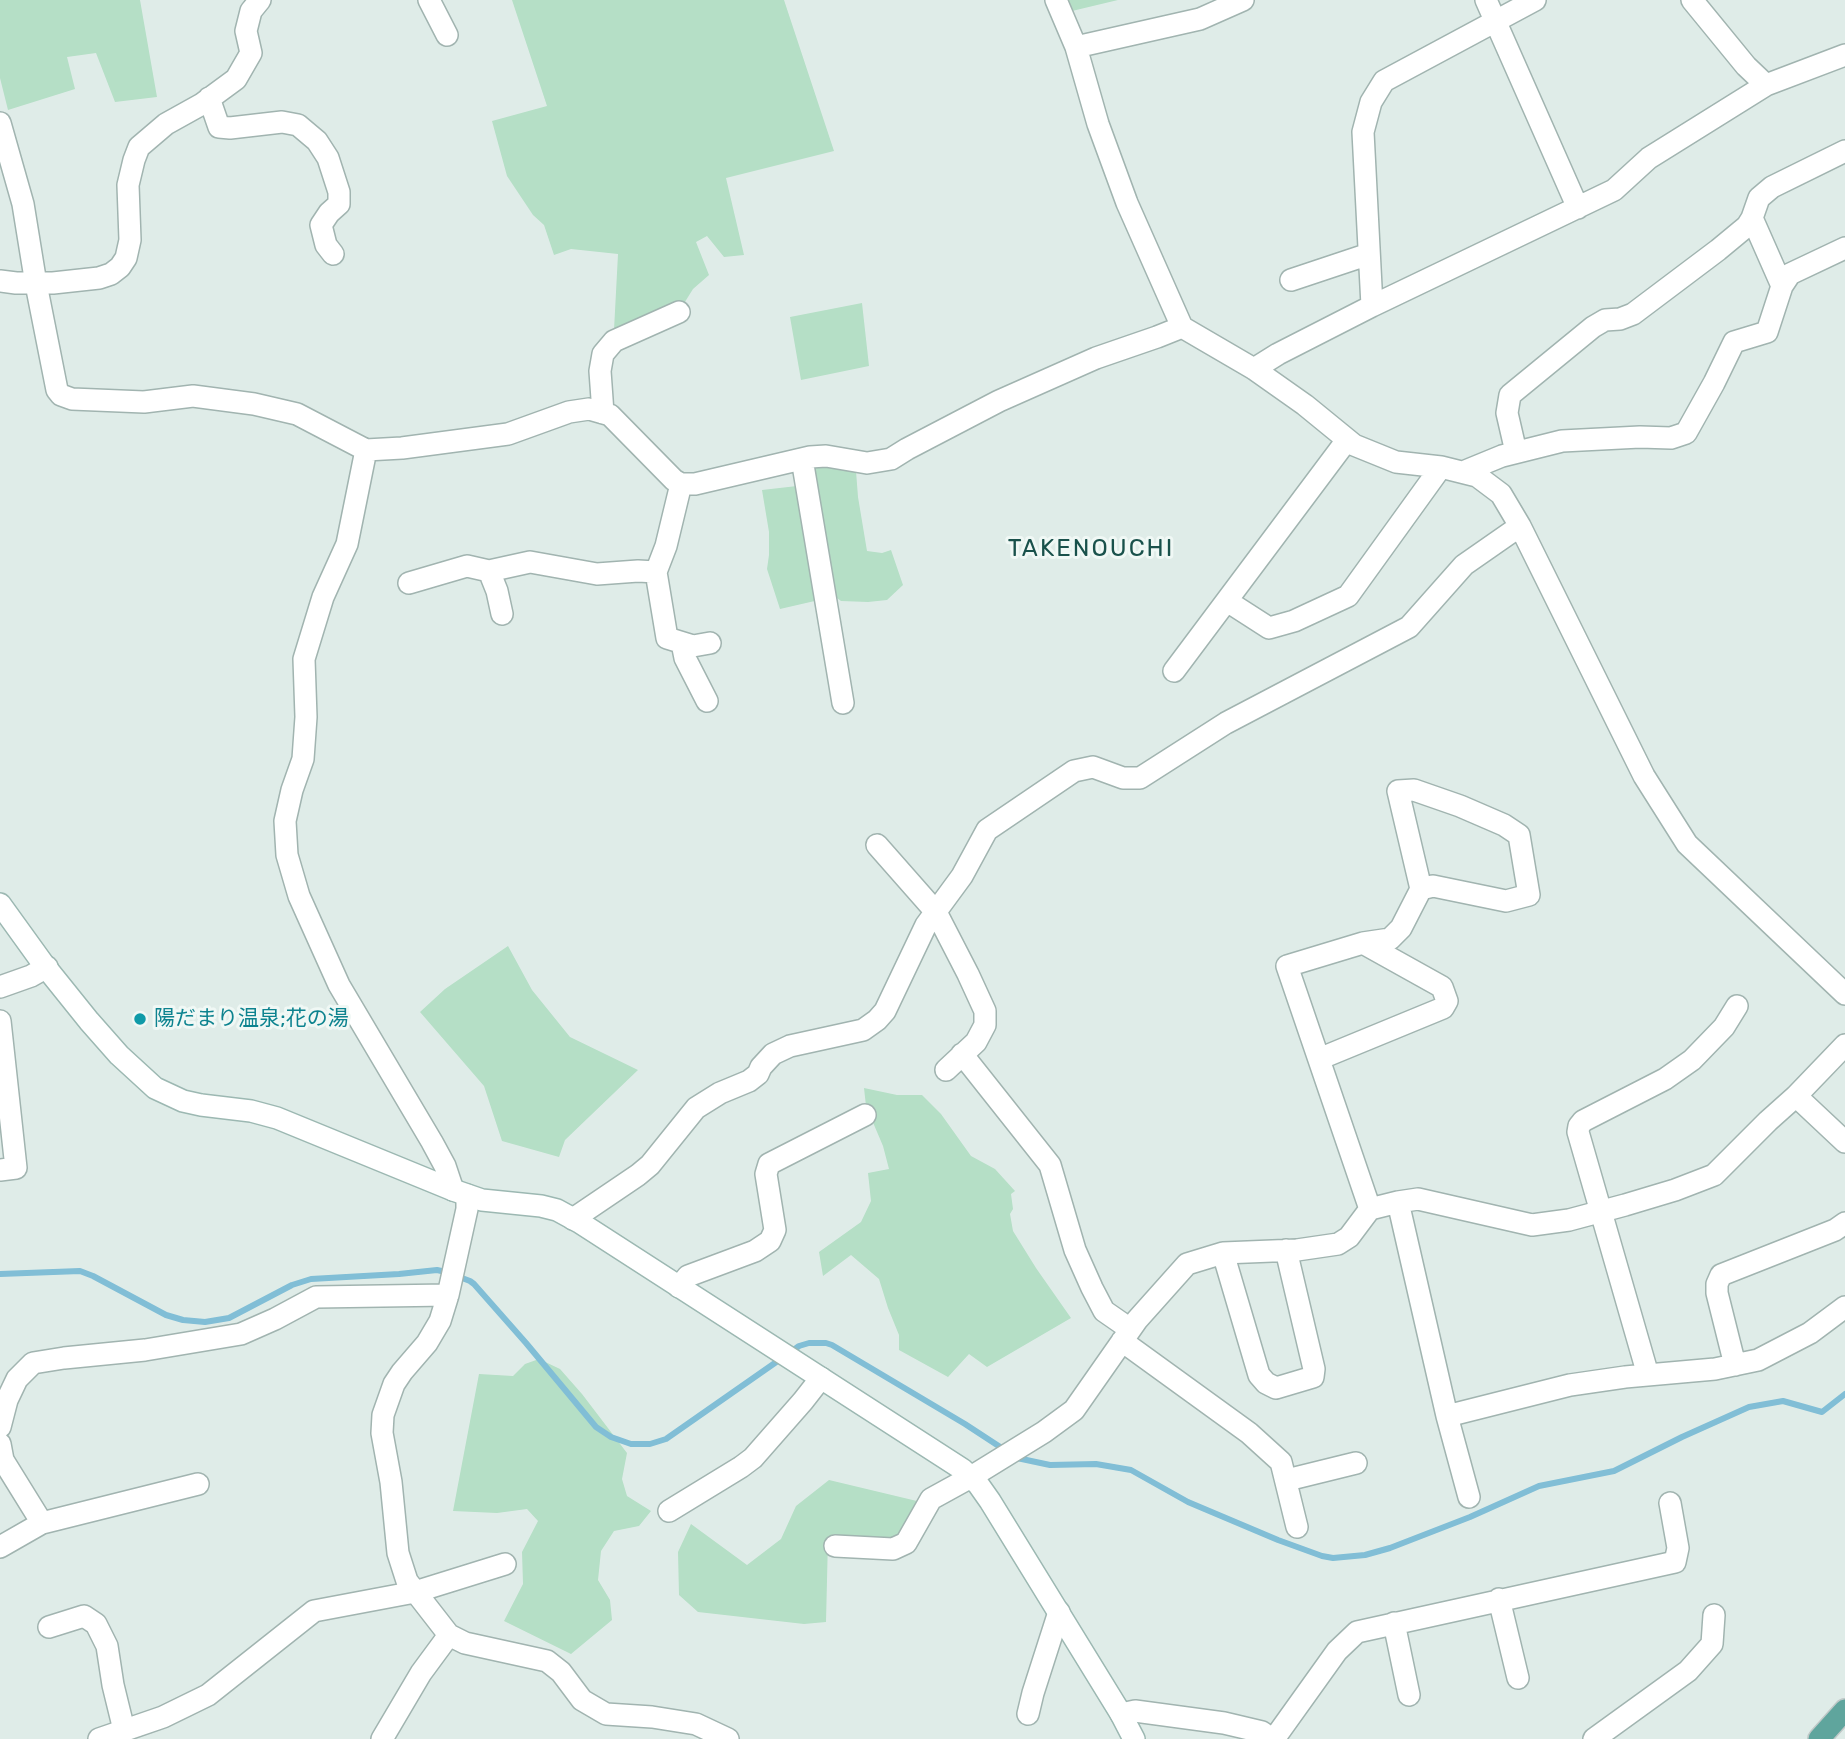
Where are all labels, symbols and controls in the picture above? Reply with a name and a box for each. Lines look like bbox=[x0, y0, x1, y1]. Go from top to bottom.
district label: TAKENOUCHI bbox=[1009, 535, 1173, 563]
place label: 陽だまり温泉;花の湯 bbox=[154, 1006, 349, 1032]
marker: 陽だまり温泉;花の湯 bbox=[132, 1011, 148, 1027]

